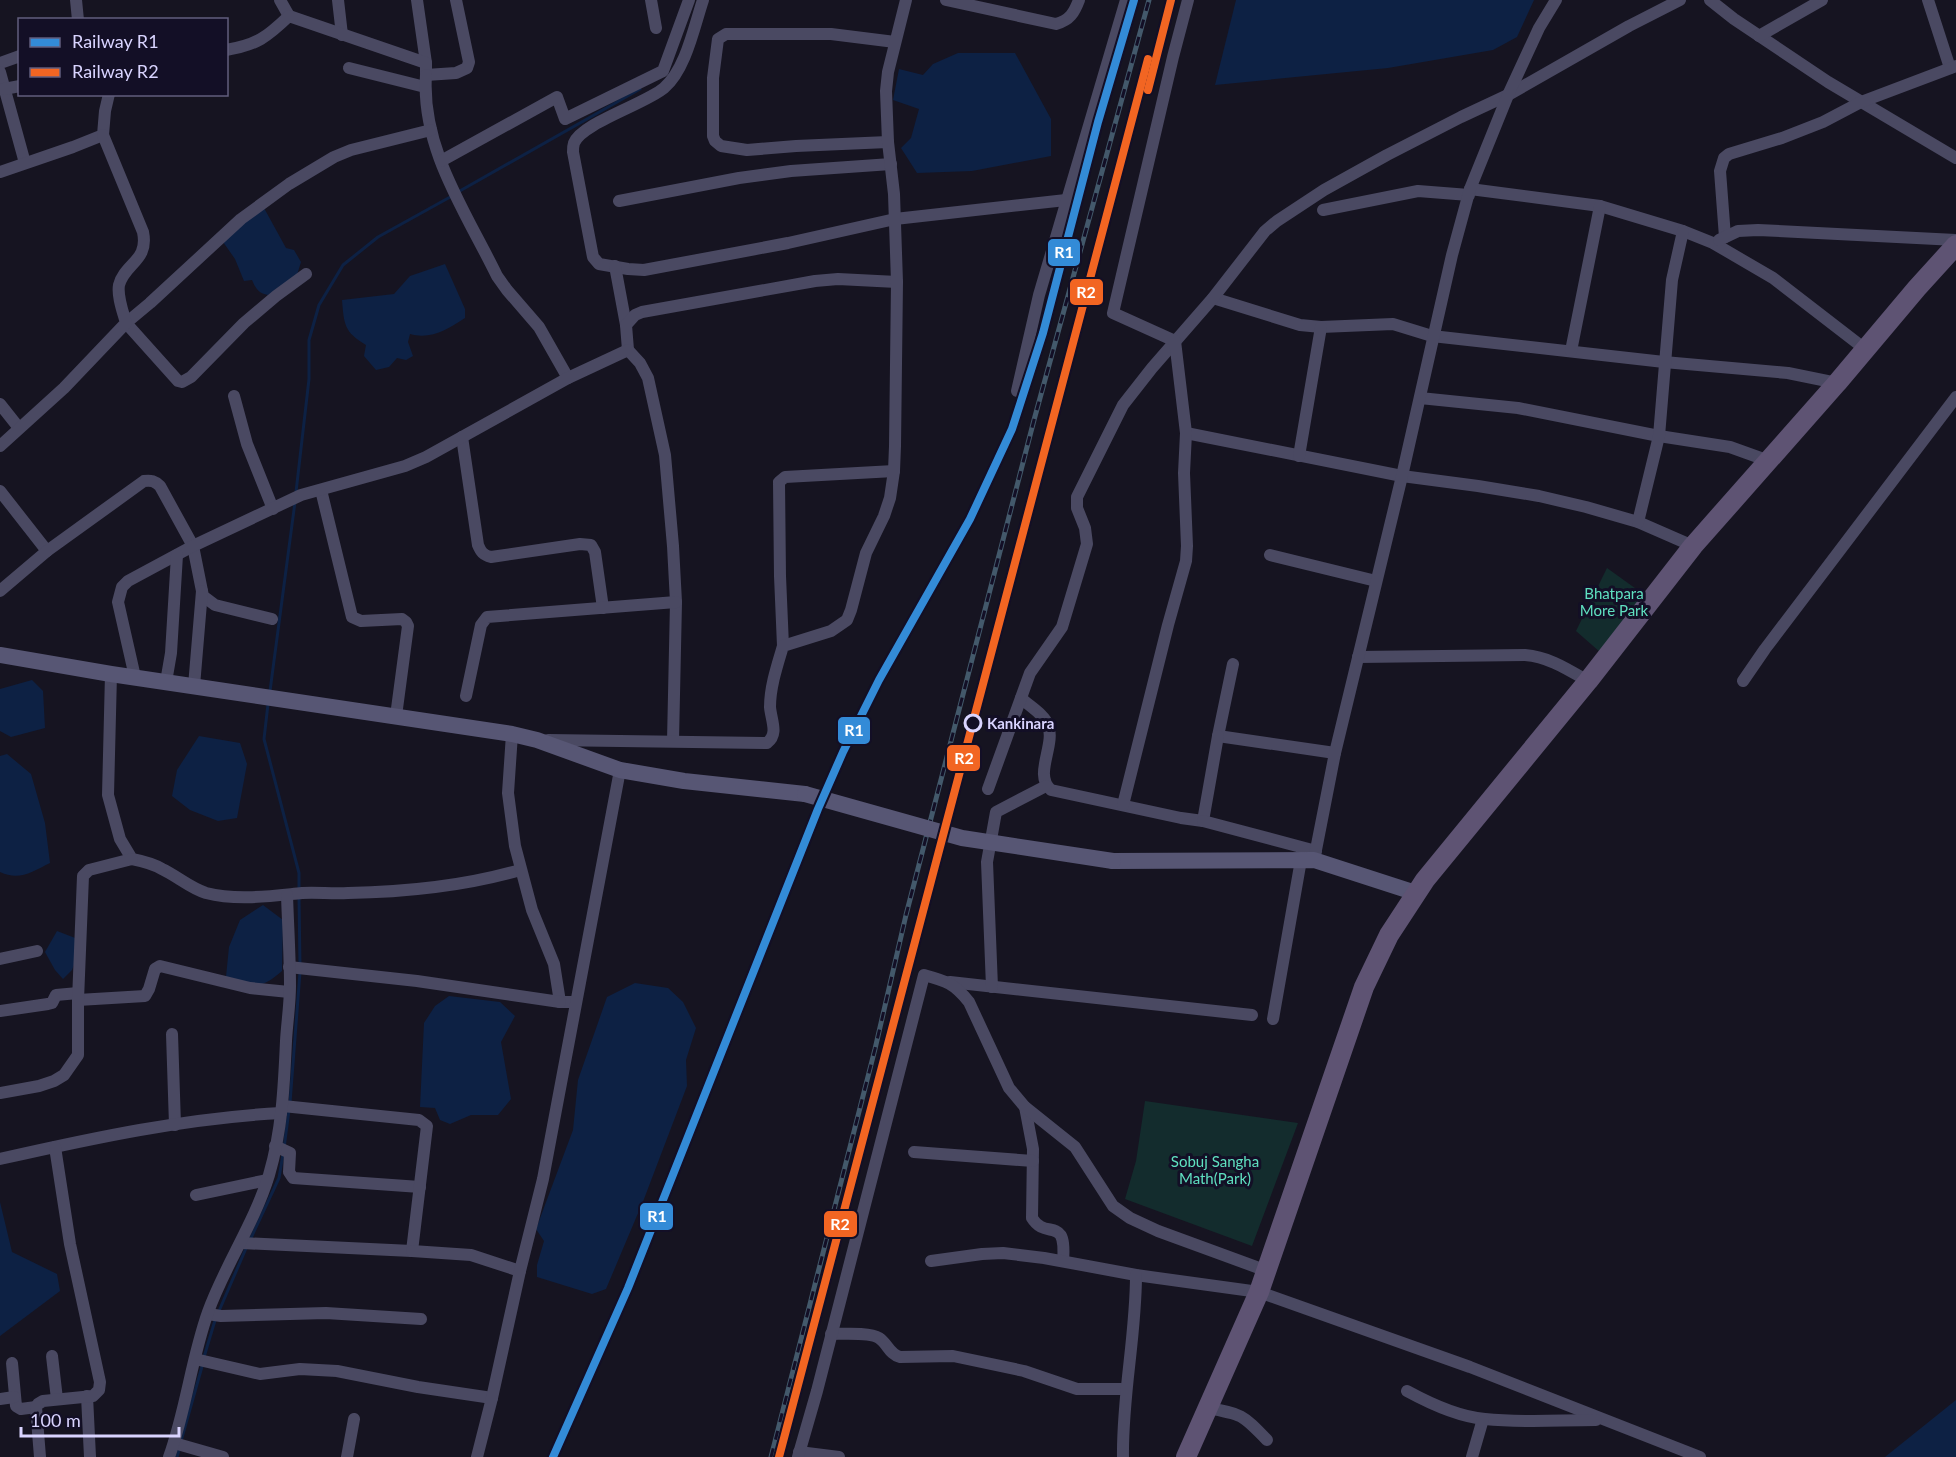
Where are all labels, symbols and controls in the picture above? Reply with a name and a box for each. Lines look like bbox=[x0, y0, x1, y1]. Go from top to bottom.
legend bbox=[18, 18, 228, 96]
text: Railway R1 bbox=[72, 30, 159, 52]
text: Railway R2 bbox=[72, 60, 159, 82]
line badge: R1 bbox=[1047, 238, 1081, 267]
text: R1 bbox=[1054, 242, 1074, 261]
line badge: R2 bbox=[1069, 278, 1104, 306]
text: R2 bbox=[1076, 282, 1096, 301]
park label: Bhatpara More Park bbox=[1580, 584, 1649, 619]
marker: Kankinara bbox=[964, 714, 982, 732]
place label: Kankinara bbox=[987, 714, 1054, 732]
line badge: R1 bbox=[837, 716, 871, 745]
text: R1 bbox=[844, 720, 864, 739]
line badge: R2 bbox=[946, 744, 981, 772]
text: R2 bbox=[954, 748, 974, 767]
park label: Sobuj Sangha Math(Park) bbox=[1171, 1152, 1259, 1187]
line badge: R1 bbox=[639, 1202, 674, 1231]
text: R1 bbox=[647, 1206, 667, 1225]
line badge: R2 bbox=[823, 1210, 858, 1238]
text: R2 bbox=[830, 1214, 850, 1233]
scale bar bbox=[21, 1400, 178, 1438]
text: 100 m bbox=[30, 1409, 81, 1431]

